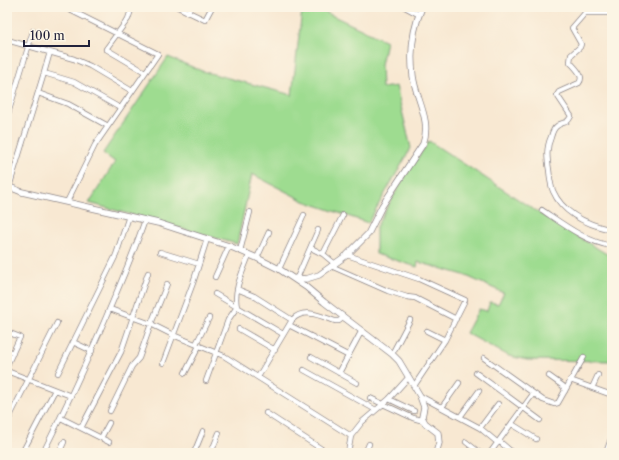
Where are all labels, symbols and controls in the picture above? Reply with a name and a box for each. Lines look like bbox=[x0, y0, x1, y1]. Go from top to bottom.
scale bar bbox=[24, 22, 89, 48]
text: 100 m bbox=[30, 28, 65, 43]

